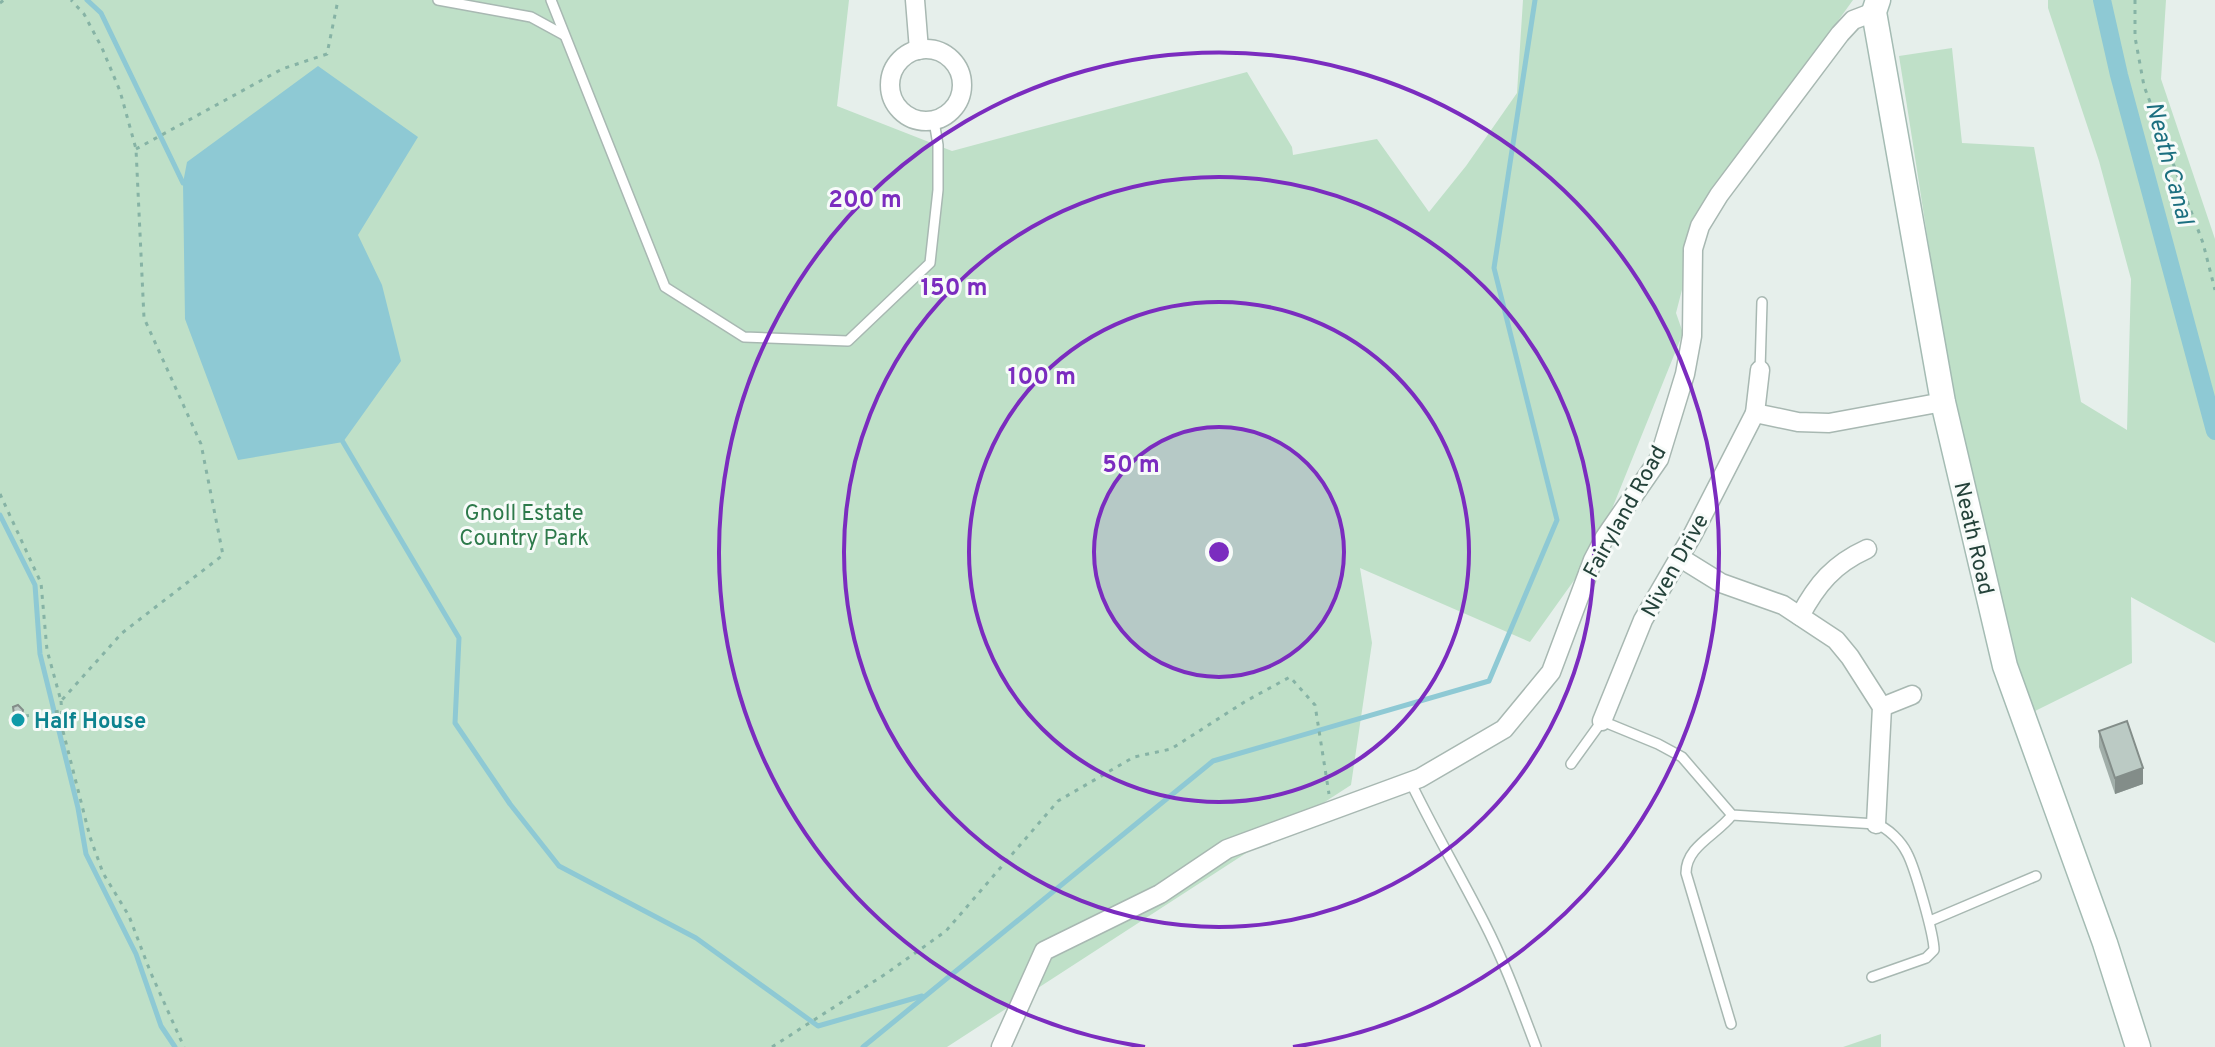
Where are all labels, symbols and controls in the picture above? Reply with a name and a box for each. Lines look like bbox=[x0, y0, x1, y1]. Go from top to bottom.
water label: Neath Canal bbox=[2137, 99, 2199, 230]
text: 200 m bbox=[828, 186, 902, 216]
text: 150 m bbox=[920, 274, 988, 304]
text: 100 m bbox=[1008, 363, 1076, 393]
street label: Fairyland Road bbox=[1579, 441, 1674, 583]
text: 50 m bbox=[1102, 451, 1160, 481]
street label: Neath Road bbox=[1946, 480, 1999, 598]
park label: Gnoll Estate Country Park bbox=[459, 501, 589, 553]
street label: Niven Drive bbox=[1637, 510, 1716, 623]
centre of rings bbox=[1205, 538, 1233, 566]
place label: Half House bbox=[34, 709, 146, 736]
marker: Half House bbox=[9, 711, 27, 729]

